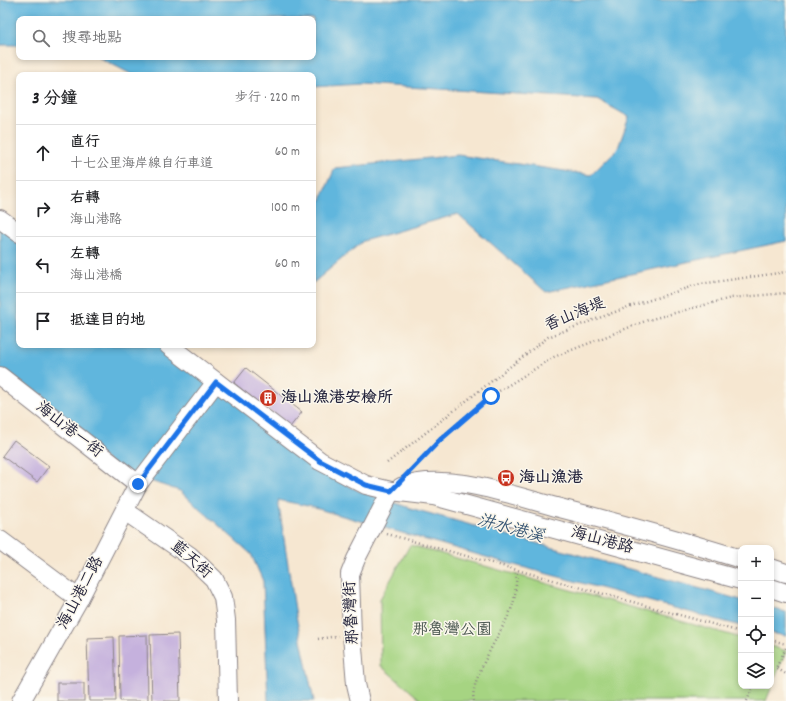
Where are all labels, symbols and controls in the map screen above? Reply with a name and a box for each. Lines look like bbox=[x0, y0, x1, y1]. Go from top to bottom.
search box bbox=[16, 16, 316, 60]
icon: search bbox=[30, 27, 52, 49]
text: 搜尋地點 bbox=[62, 28, 122, 50]
text: 3 分鐘 bbox=[32, 88, 77, 112]
text: 步行 · 220 m bbox=[235, 89, 300, 108]
text: 直行 bbox=[70, 132, 100, 154]
icon: ahead bbox=[32, 142, 54, 164]
text: 60 m bbox=[275, 143, 300, 162]
text: 十七公里海岸線自行車道 bbox=[70, 155, 213, 174]
text: 右轉 bbox=[70, 188, 100, 210]
icon: right bbox=[32, 198, 54, 220]
text: 100 m bbox=[271, 199, 300, 218]
text: 海山港路 bbox=[70, 211, 122, 230]
text: 左轉 bbox=[70, 244, 100, 266]
icon: left bbox=[32, 254, 54, 276]
text: 60 m bbox=[275, 255, 300, 274]
text: 海山港橋 bbox=[70, 267, 122, 286]
street label: 香山海堤 bbox=[541, 292, 609, 338]
icon: arrive bbox=[32, 310, 54, 332]
text: 抵達目的地 bbox=[70, 310, 145, 332]
place label: 海山漁港安檢所 bbox=[281, 387, 393, 410]
route start bbox=[482, 387, 500, 405]
building icon: 海山漁港安檢所 bbox=[258, 388, 278, 408]
street label: 海山港一街 bbox=[30, 396, 108, 464]
place label: 海山漁港 bbox=[519, 467, 583, 490]
bus stop icon: 海山漁港 bbox=[496, 468, 516, 488]
route end bbox=[129, 475, 147, 493]
water label: 汫水港溪 bbox=[474, 510, 547, 551]
street label: 海山港路 bbox=[568, 522, 636, 560]
street label: 藍天街 bbox=[165, 536, 217, 584]
map controls bbox=[738, 545, 774, 689]
button: + bbox=[738, 545, 774, 581]
street label: 海山港二路 bbox=[52, 552, 110, 634]
street label: 那魯灣街 bbox=[339, 580, 365, 646]
button: − bbox=[738, 581, 774, 617]
button: locate bbox=[738, 617, 774, 653]
park label: 那魯灣公園 bbox=[412, 619, 492, 642]
button: layers bbox=[738, 653, 774, 689]

